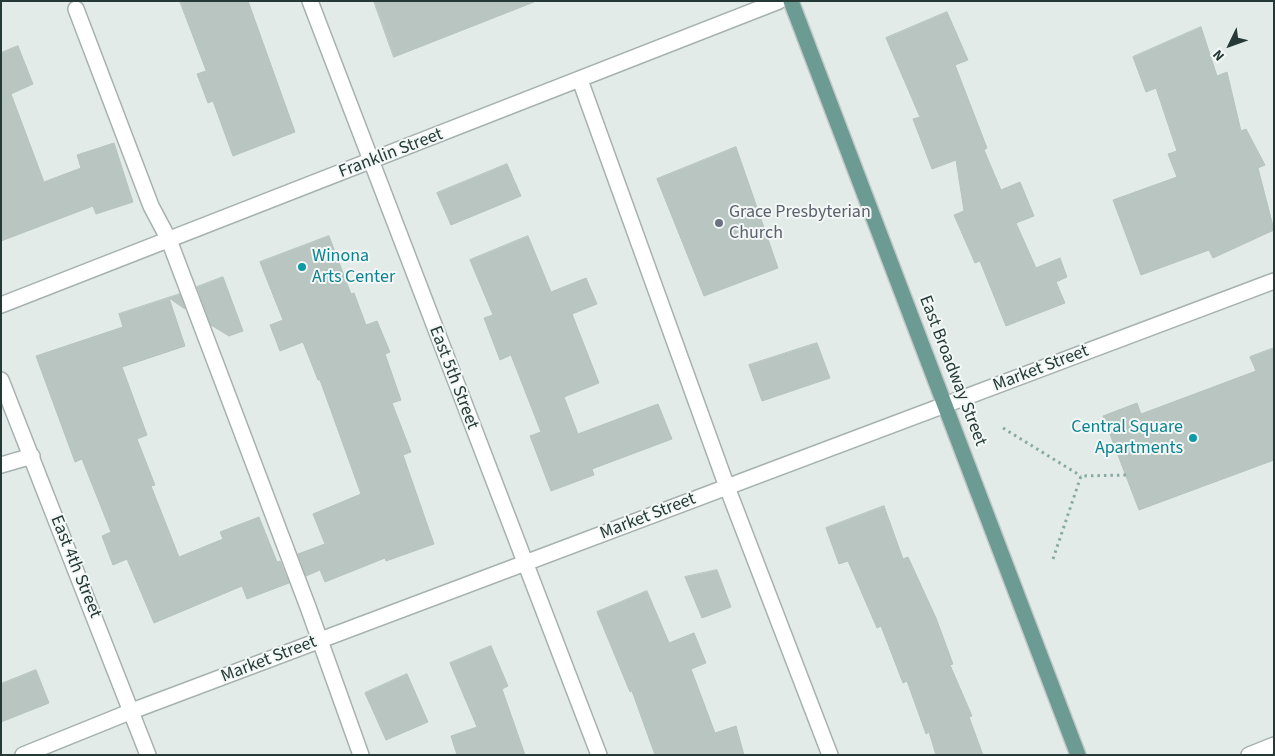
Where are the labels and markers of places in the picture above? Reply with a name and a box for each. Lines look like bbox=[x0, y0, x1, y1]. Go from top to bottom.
place label: Grace Presbyterian Church bbox=[729, 202, 871, 244]
marker: Grace Presbyterian Church bbox=[713, 217, 725, 229]
place label: Winona Arts Center bbox=[312, 246, 395, 288]
marker: Winona Arts Center bbox=[296, 261, 308, 273]
place label: Central Square Apartments bbox=[1071, 417, 1183, 459]
marker: Central Square Apartments bbox=[1187, 432, 1199, 444]

